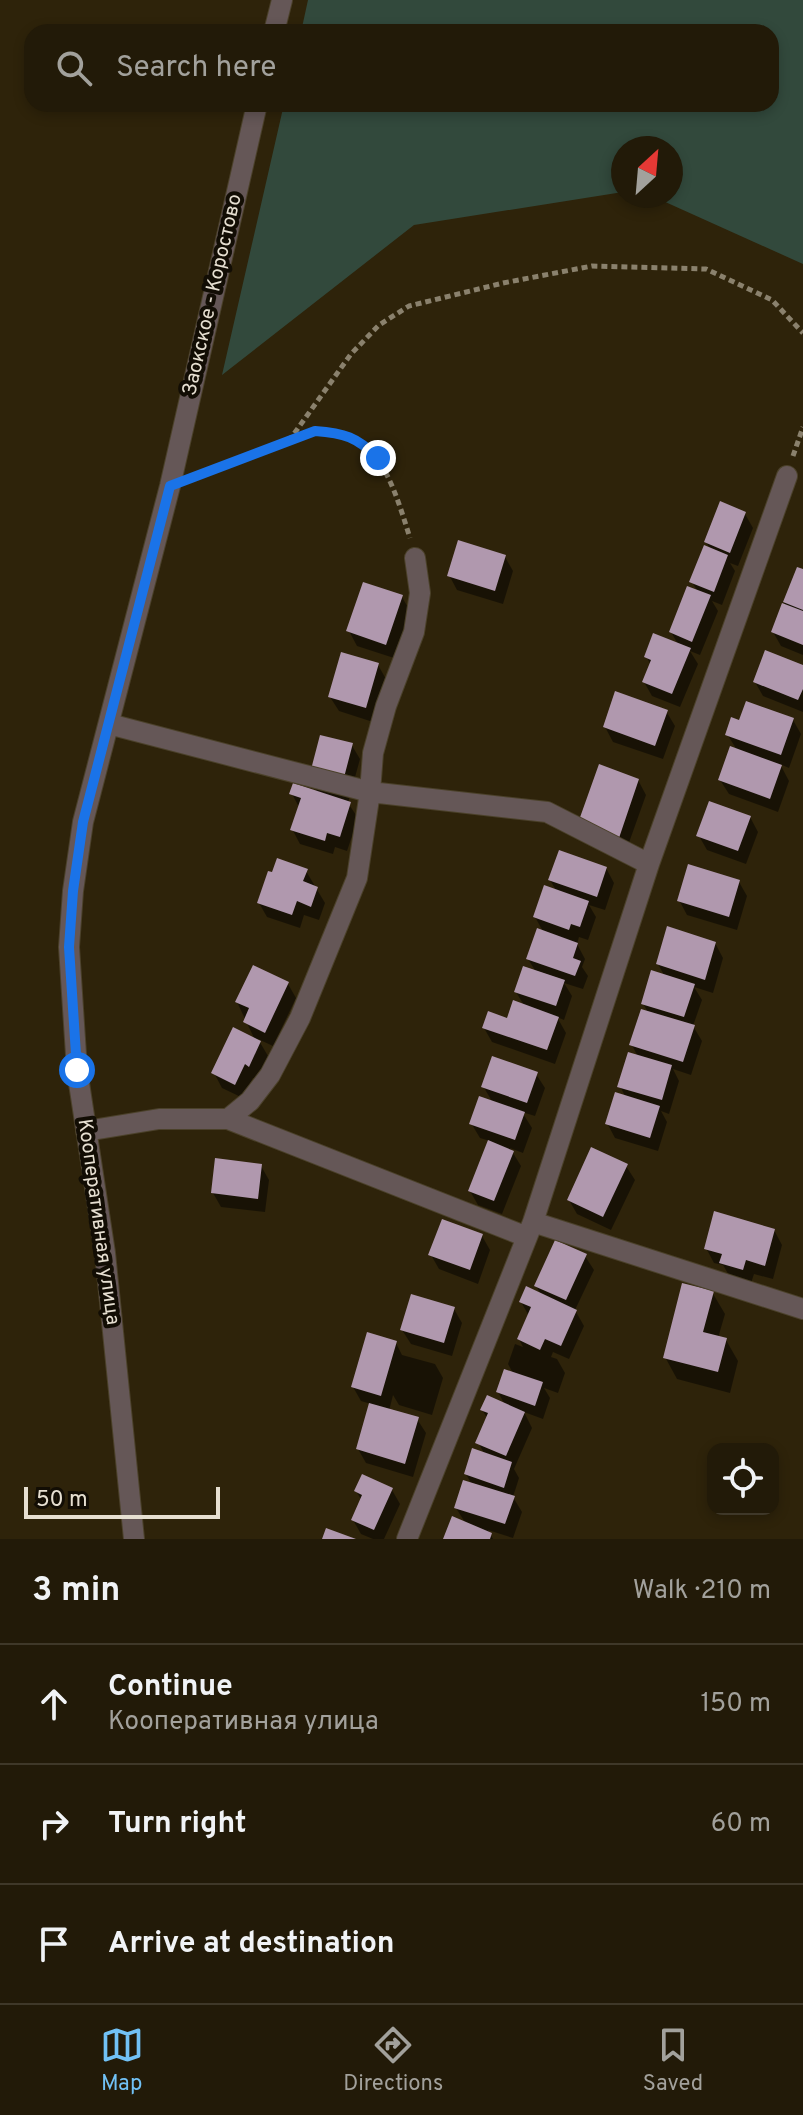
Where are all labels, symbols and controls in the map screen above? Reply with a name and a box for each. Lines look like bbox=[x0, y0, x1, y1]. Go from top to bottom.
search box bbox=[24, 24, 779, 112]
icon: search bbox=[52, 46, 96, 90]
text: Search here bbox=[116, 50, 276, 87]
north arrow bbox=[611, 136, 683, 208]
street label: Заокское - Коростово bbox=[177, 192, 249, 398]
route end bbox=[360, 440, 396, 476]
route start bbox=[59, 1052, 95, 1088]
street label: Кооперативная улица bbox=[71, 1117, 125, 1327]
map controls bbox=[707, 1443, 779, 1515]
button: locate bbox=[707, 1443, 779, 1515]
scale bar bbox=[24, 1483, 220, 1519]
text: 50 m bbox=[36, 1487, 88, 1514]
text: 3 min bbox=[32, 1570, 120, 1613]
text: Walk · 210 m bbox=[633, 1575, 771, 1608]
text: Continue bbox=[108, 1669, 233, 1706]
icon: ahead bbox=[32, 1682, 76, 1726]
text: 150 m bbox=[700, 1688, 771, 1721]
text: Кооперативная улица bbox=[108, 1706, 379, 1739]
icon: right bbox=[32, 1802, 76, 1846]
text: Turn right bbox=[108, 1806, 246, 1843]
text: 60 m bbox=[711, 1808, 771, 1841]
icon: arrive bbox=[32, 1922, 76, 1966]
text: Arrive at destination bbox=[108, 1926, 394, 1963]
tab: Map bbox=[100, 2023, 144, 2098]
tab: Directions bbox=[343, 2023, 443, 2098]
tab: Saved bbox=[643, 2023, 703, 2098]

